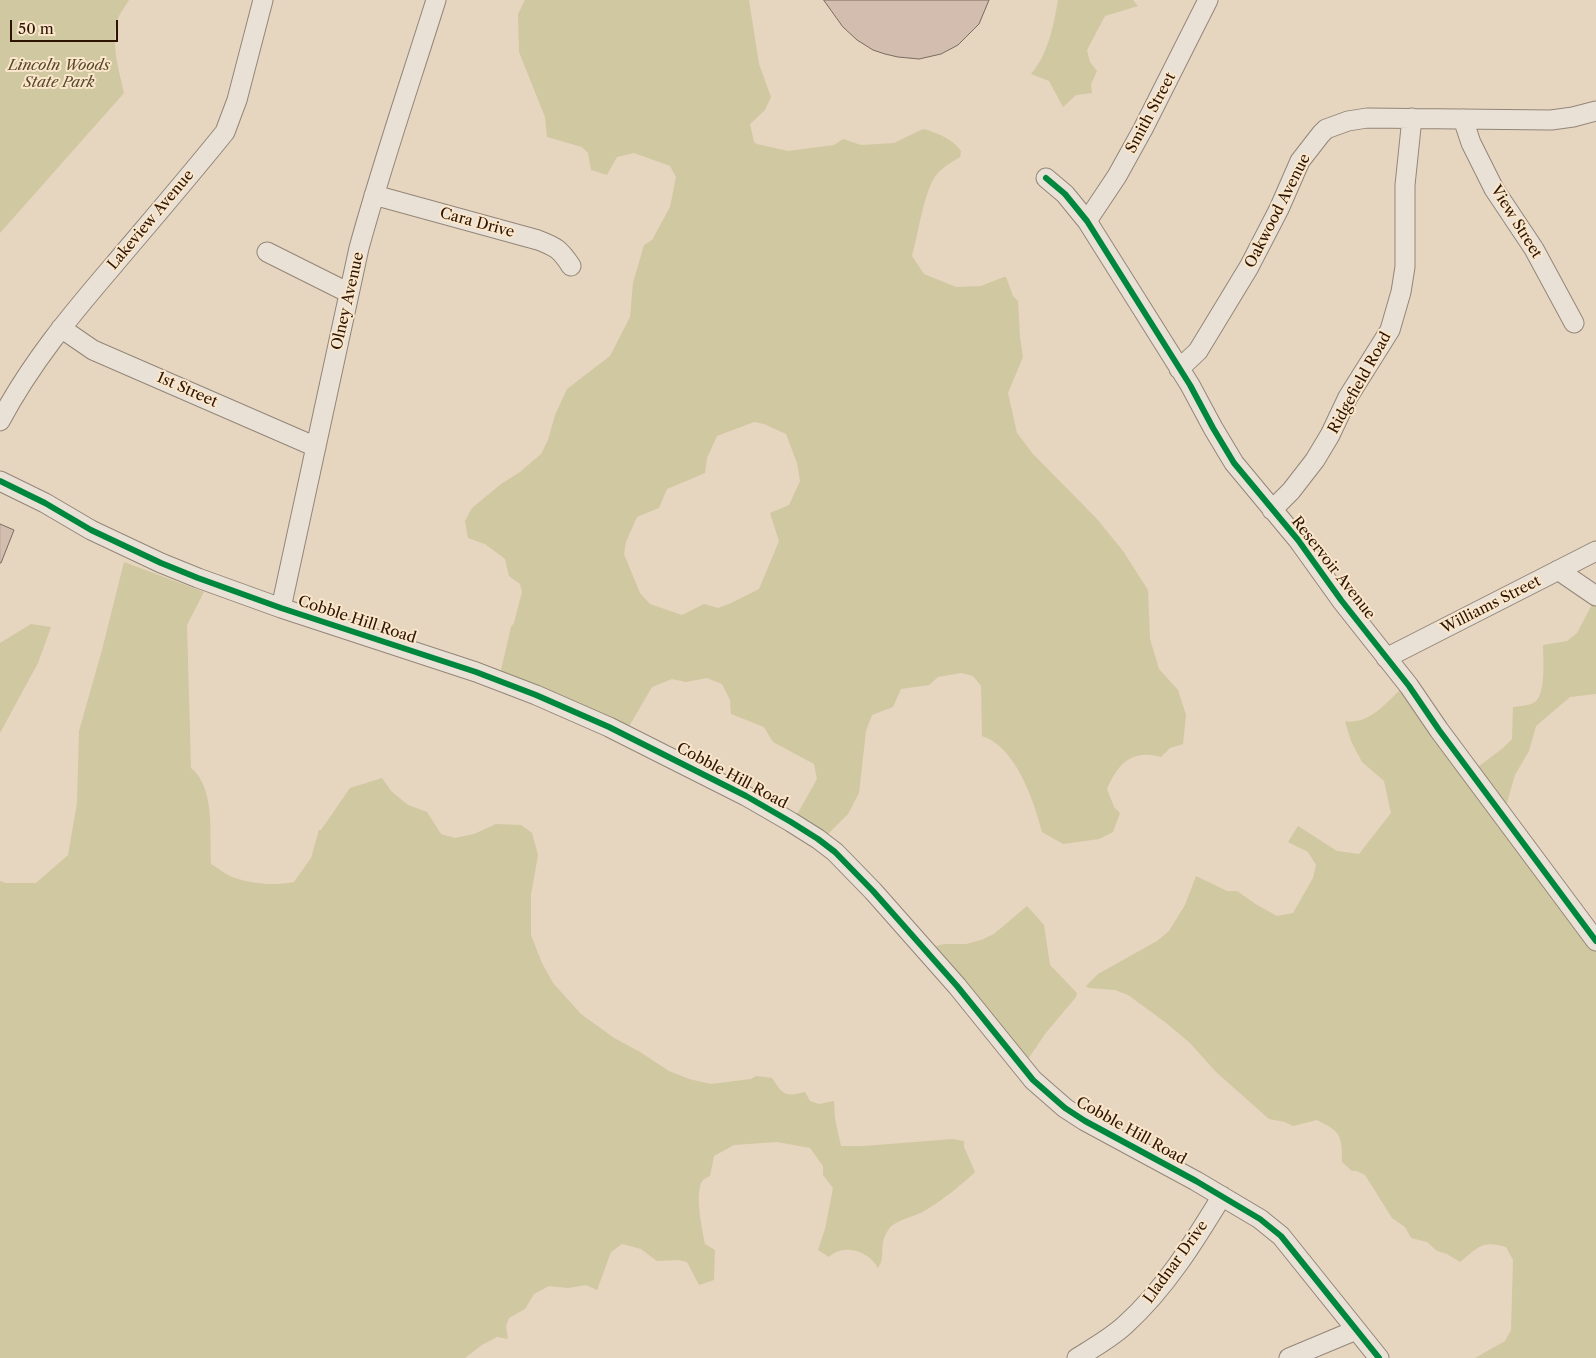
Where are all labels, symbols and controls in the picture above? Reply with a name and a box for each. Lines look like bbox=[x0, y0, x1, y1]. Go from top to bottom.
scale bar bbox=[12, 10, 120, 42]
text: 50 m bbox=[18, 19, 54, 38]
park label: Lincoln Woods State Park bbox=[8, 57, 110, 92]
street label: Smith Street bbox=[1122, 70, 1180, 156]
street label: Oakwood Avenue bbox=[1241, 151, 1315, 271]
street label: Lakeview Avenue bbox=[104, 167, 198, 273]
street label: View Street bbox=[1487, 182, 1545, 262]
street label: Cara Drive bbox=[438, 204, 516, 242]
street label: Olney Avenue bbox=[328, 250, 368, 352]
street label: Ridgefield Road bbox=[1325, 329, 1395, 437]
street label: 1st Street bbox=[154, 369, 220, 411]
street label: Reservoir Avenue bbox=[1287, 513, 1379, 623]
street label: Williams Street bbox=[1438, 572, 1544, 638]
street label: Cobble Hill Road bbox=[296, 592, 418, 648]
street label: Cobble Hill Road bbox=[673, 739, 791, 813]
street label: Cobble Hill Road bbox=[1073, 1093, 1189, 1169]
street label: Lladnar Drive bbox=[1140, 1217, 1212, 1307]

